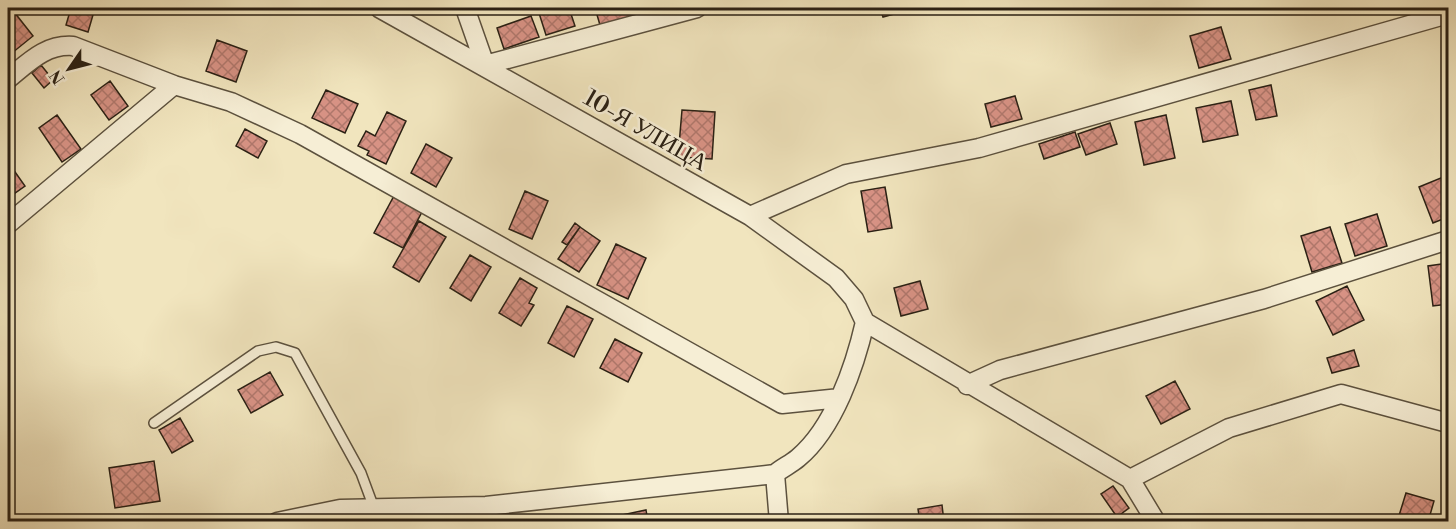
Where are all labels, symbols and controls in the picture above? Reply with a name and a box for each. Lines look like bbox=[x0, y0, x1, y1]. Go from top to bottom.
north arrow bbox=[39, 39, 99, 99]
text: N bbox=[46, 66, 69, 88]
street label: 10-Я УЛИЦА bbox=[578, 83, 714, 179]

